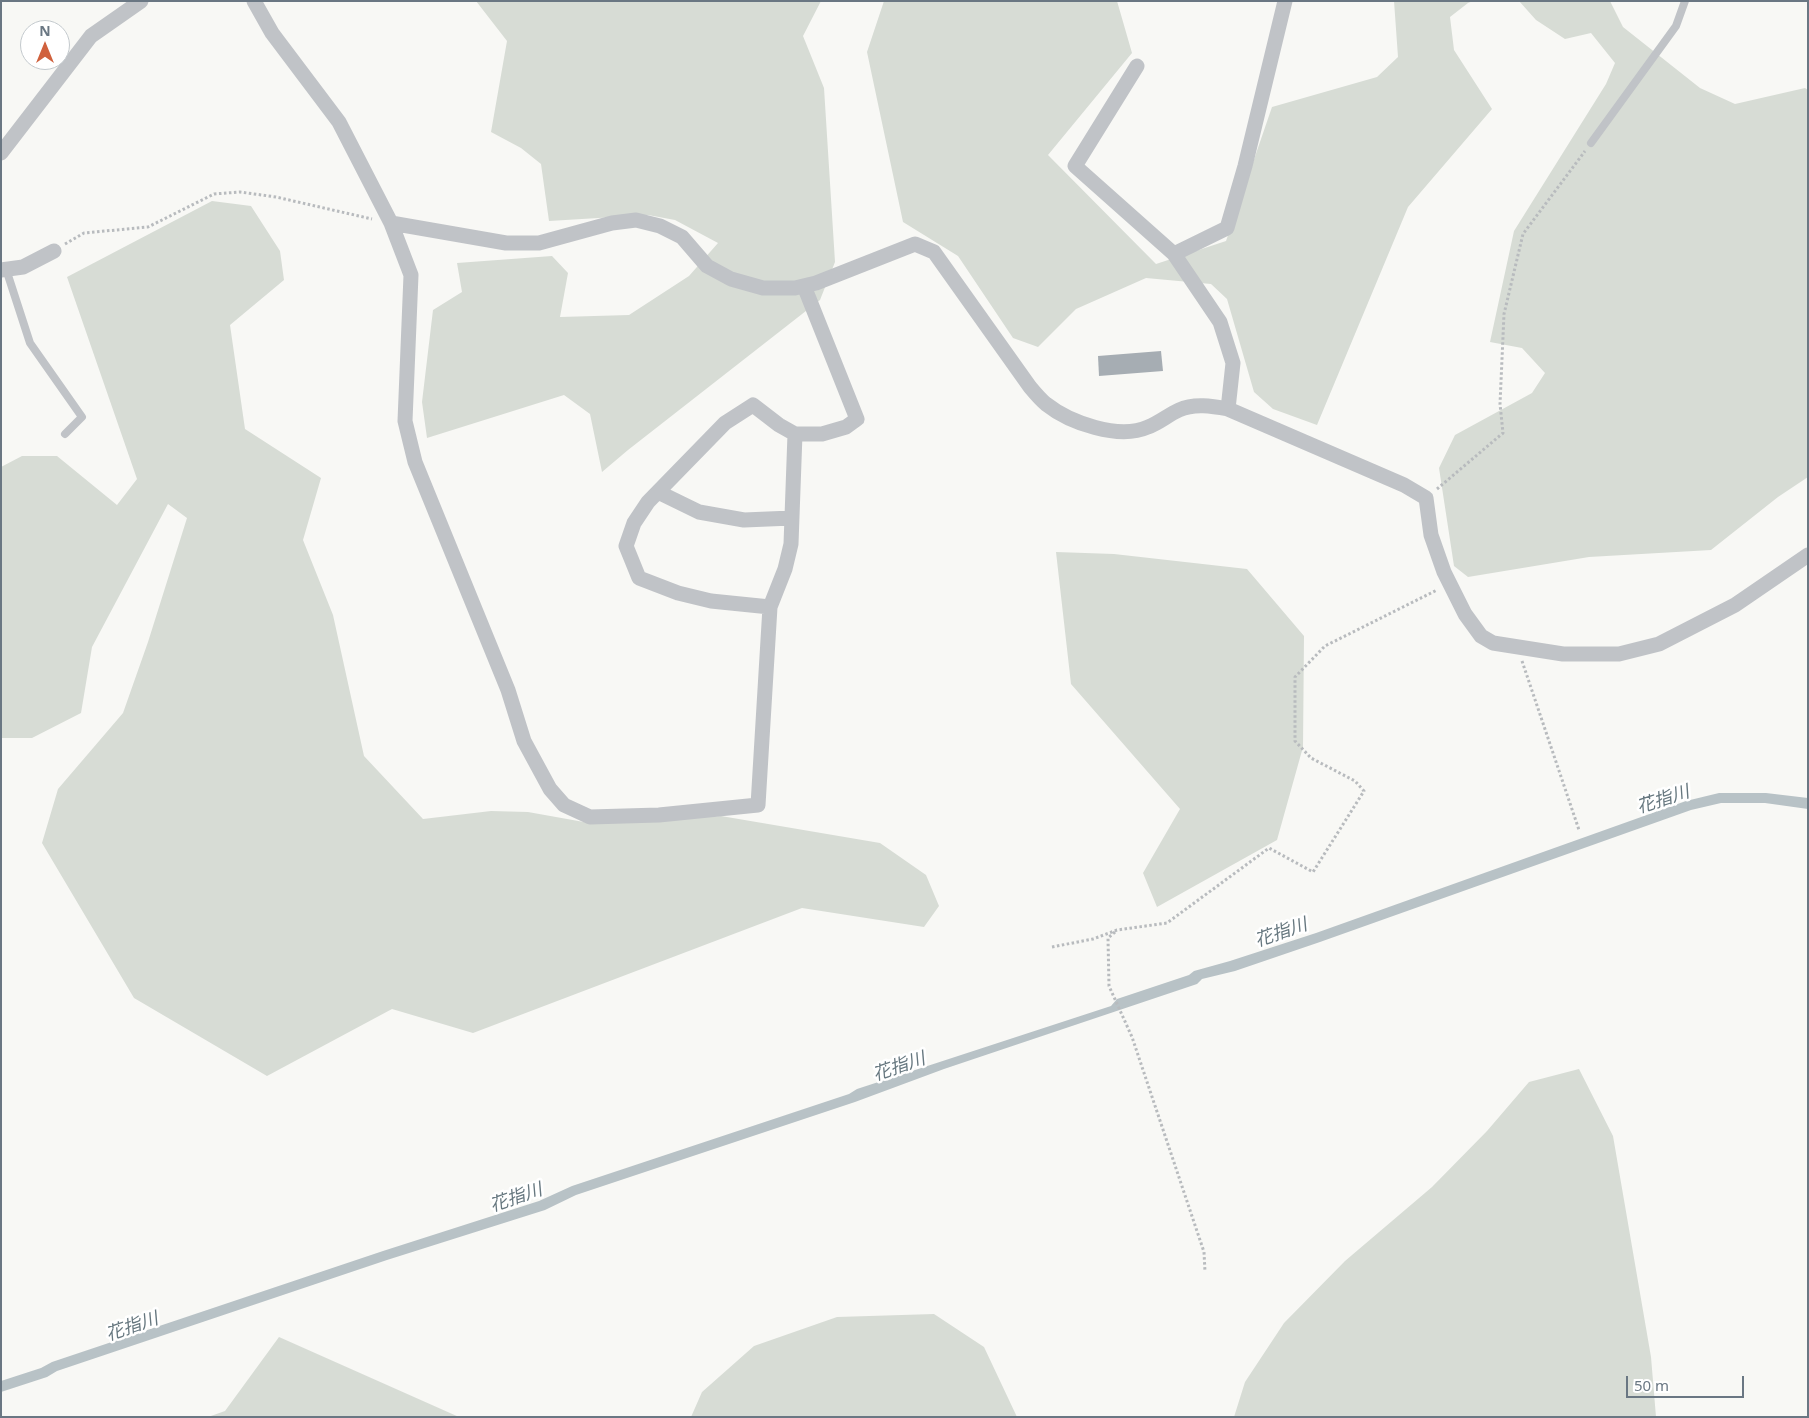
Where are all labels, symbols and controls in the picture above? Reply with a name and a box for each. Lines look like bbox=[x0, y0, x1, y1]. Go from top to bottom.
north arrow bbox=[20, 20, 70, 70]
text: N bbox=[39, 21, 51, 40]
water label: 花指川 bbox=[1634, 781, 1692, 819]
water label: 花指川 bbox=[1252, 914, 1310, 952]
water label: 花指川 bbox=[870, 1048, 928, 1086]
water label: 花指川 bbox=[487, 1179, 545, 1217]
water label: 花指川 bbox=[103, 1308, 161, 1346]
scale bar bbox=[1629, 1366, 1746, 1398]
text: 50 m bbox=[1634, 1375, 1669, 1395]

